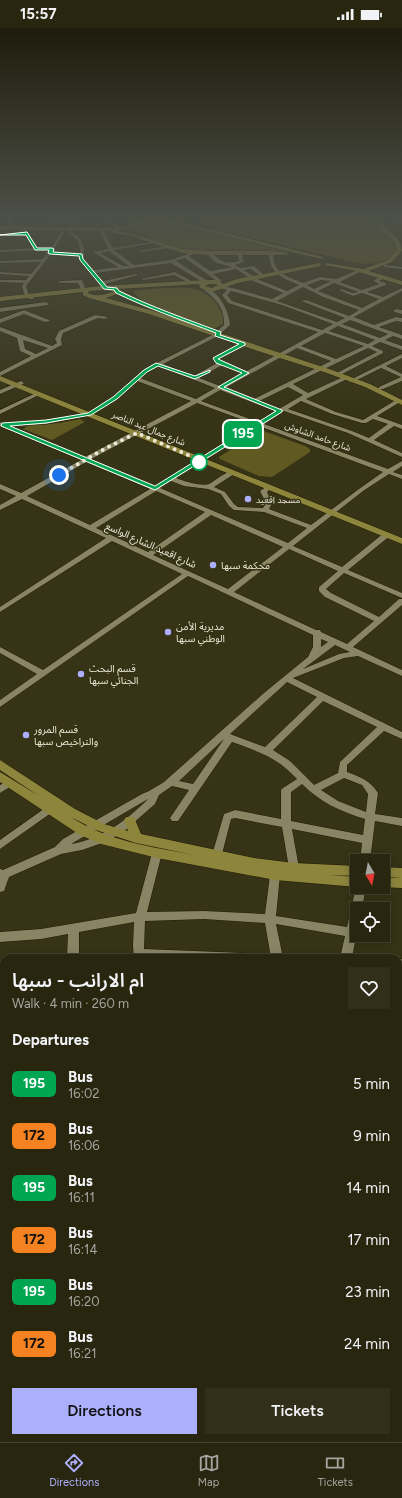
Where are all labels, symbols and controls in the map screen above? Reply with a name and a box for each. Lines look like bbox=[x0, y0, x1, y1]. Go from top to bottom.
text: 15:57 bbox=[20, 5, 57, 23]
street label: شارع جمال عبد الناصر bbox=[109, 408, 187, 450]
street label: شارع حامد الشاوش bbox=[283, 419, 352, 455]
line badge: 195 bbox=[220, 421, 266, 447]
text: 195 bbox=[232, 425, 254, 442]
unlabelled marker bbox=[190, 453, 208, 471]
your location bbox=[49, 465, 69, 485]
marker: مسجد اقعيد bbox=[243, 494, 253, 504]
place label: مسجد اقعيد bbox=[256, 494, 300, 505]
street label: شارع اقعيد الشارع الواسع bbox=[103, 519, 199, 572]
place label: محكمة سبها bbox=[221, 559, 270, 572]
marker: محكمة سبها bbox=[208, 560, 218, 570]
place label: مديرية الأمن الوطني سبها bbox=[176, 620, 225, 646]
marker: مديرية الأمن الوطني سبها bbox=[163, 627, 173, 637]
place label: قسم البحث الجنائي سبها bbox=[89, 662, 138, 688]
marker: قسم البحث الجنائي سبها bbox=[76, 669, 86, 679]
place label: قسم المرور والتراخيص سبها bbox=[33, 723, 98, 748]
marker: قسم المرور والتراخيص سبها bbox=[21, 730, 31, 740]
north arrow bbox=[350, 854, 390, 894]
map controls bbox=[350, 854, 390, 942]
button: locate bbox=[350, 902, 390, 942]
button: heart bbox=[348, 967, 390, 1009]
text: ام الارانب - سبها bbox=[12, 969, 144, 992]
text: Walk · 4 min · 260 m bbox=[12, 996, 129, 1011]
text: Departures bbox=[12, 1031, 89, 1049]
text: Bus bbox=[68, 1068, 93, 1086]
text: 195 bbox=[23, 1075, 45, 1092]
text: 5 min bbox=[353, 1075, 390, 1093]
text: 16:02 bbox=[68, 1086, 100, 1101]
text: Bus bbox=[68, 1120, 93, 1138]
text: 172 bbox=[23, 1127, 45, 1144]
text: 9 min bbox=[353, 1127, 390, 1145]
text: 16:06 bbox=[68, 1138, 100, 1153]
text: Bus bbox=[68, 1172, 93, 1190]
text: 195 bbox=[23, 1179, 45, 1196]
text: 14 min bbox=[346, 1179, 390, 1197]
text: 16:11 bbox=[68, 1190, 95, 1205]
text: Bus bbox=[68, 1224, 93, 1242]
text: 172 bbox=[23, 1231, 45, 1248]
text: 17 min bbox=[347, 1231, 390, 1249]
text: 16:14 bbox=[68, 1242, 97, 1257]
text: Bus bbox=[68, 1276, 93, 1294]
text: 195 bbox=[23, 1283, 45, 1300]
text: 23 min bbox=[345, 1283, 390, 1301]
text: 16:20 bbox=[68, 1294, 100, 1309]
text: Bus bbox=[68, 1328, 93, 1346]
text: 172 bbox=[23, 1335, 45, 1352]
text: 24 min bbox=[344, 1335, 390, 1353]
text: 16:21 bbox=[68, 1346, 97, 1361]
button: Directions bbox=[12, 1388, 197, 1434]
button: Tickets bbox=[205, 1388, 390, 1434]
tab: Directions bbox=[49, 1452, 99, 1489]
tab: Map bbox=[198, 1452, 220, 1489]
tab: Tickets bbox=[318, 1452, 353, 1489]

